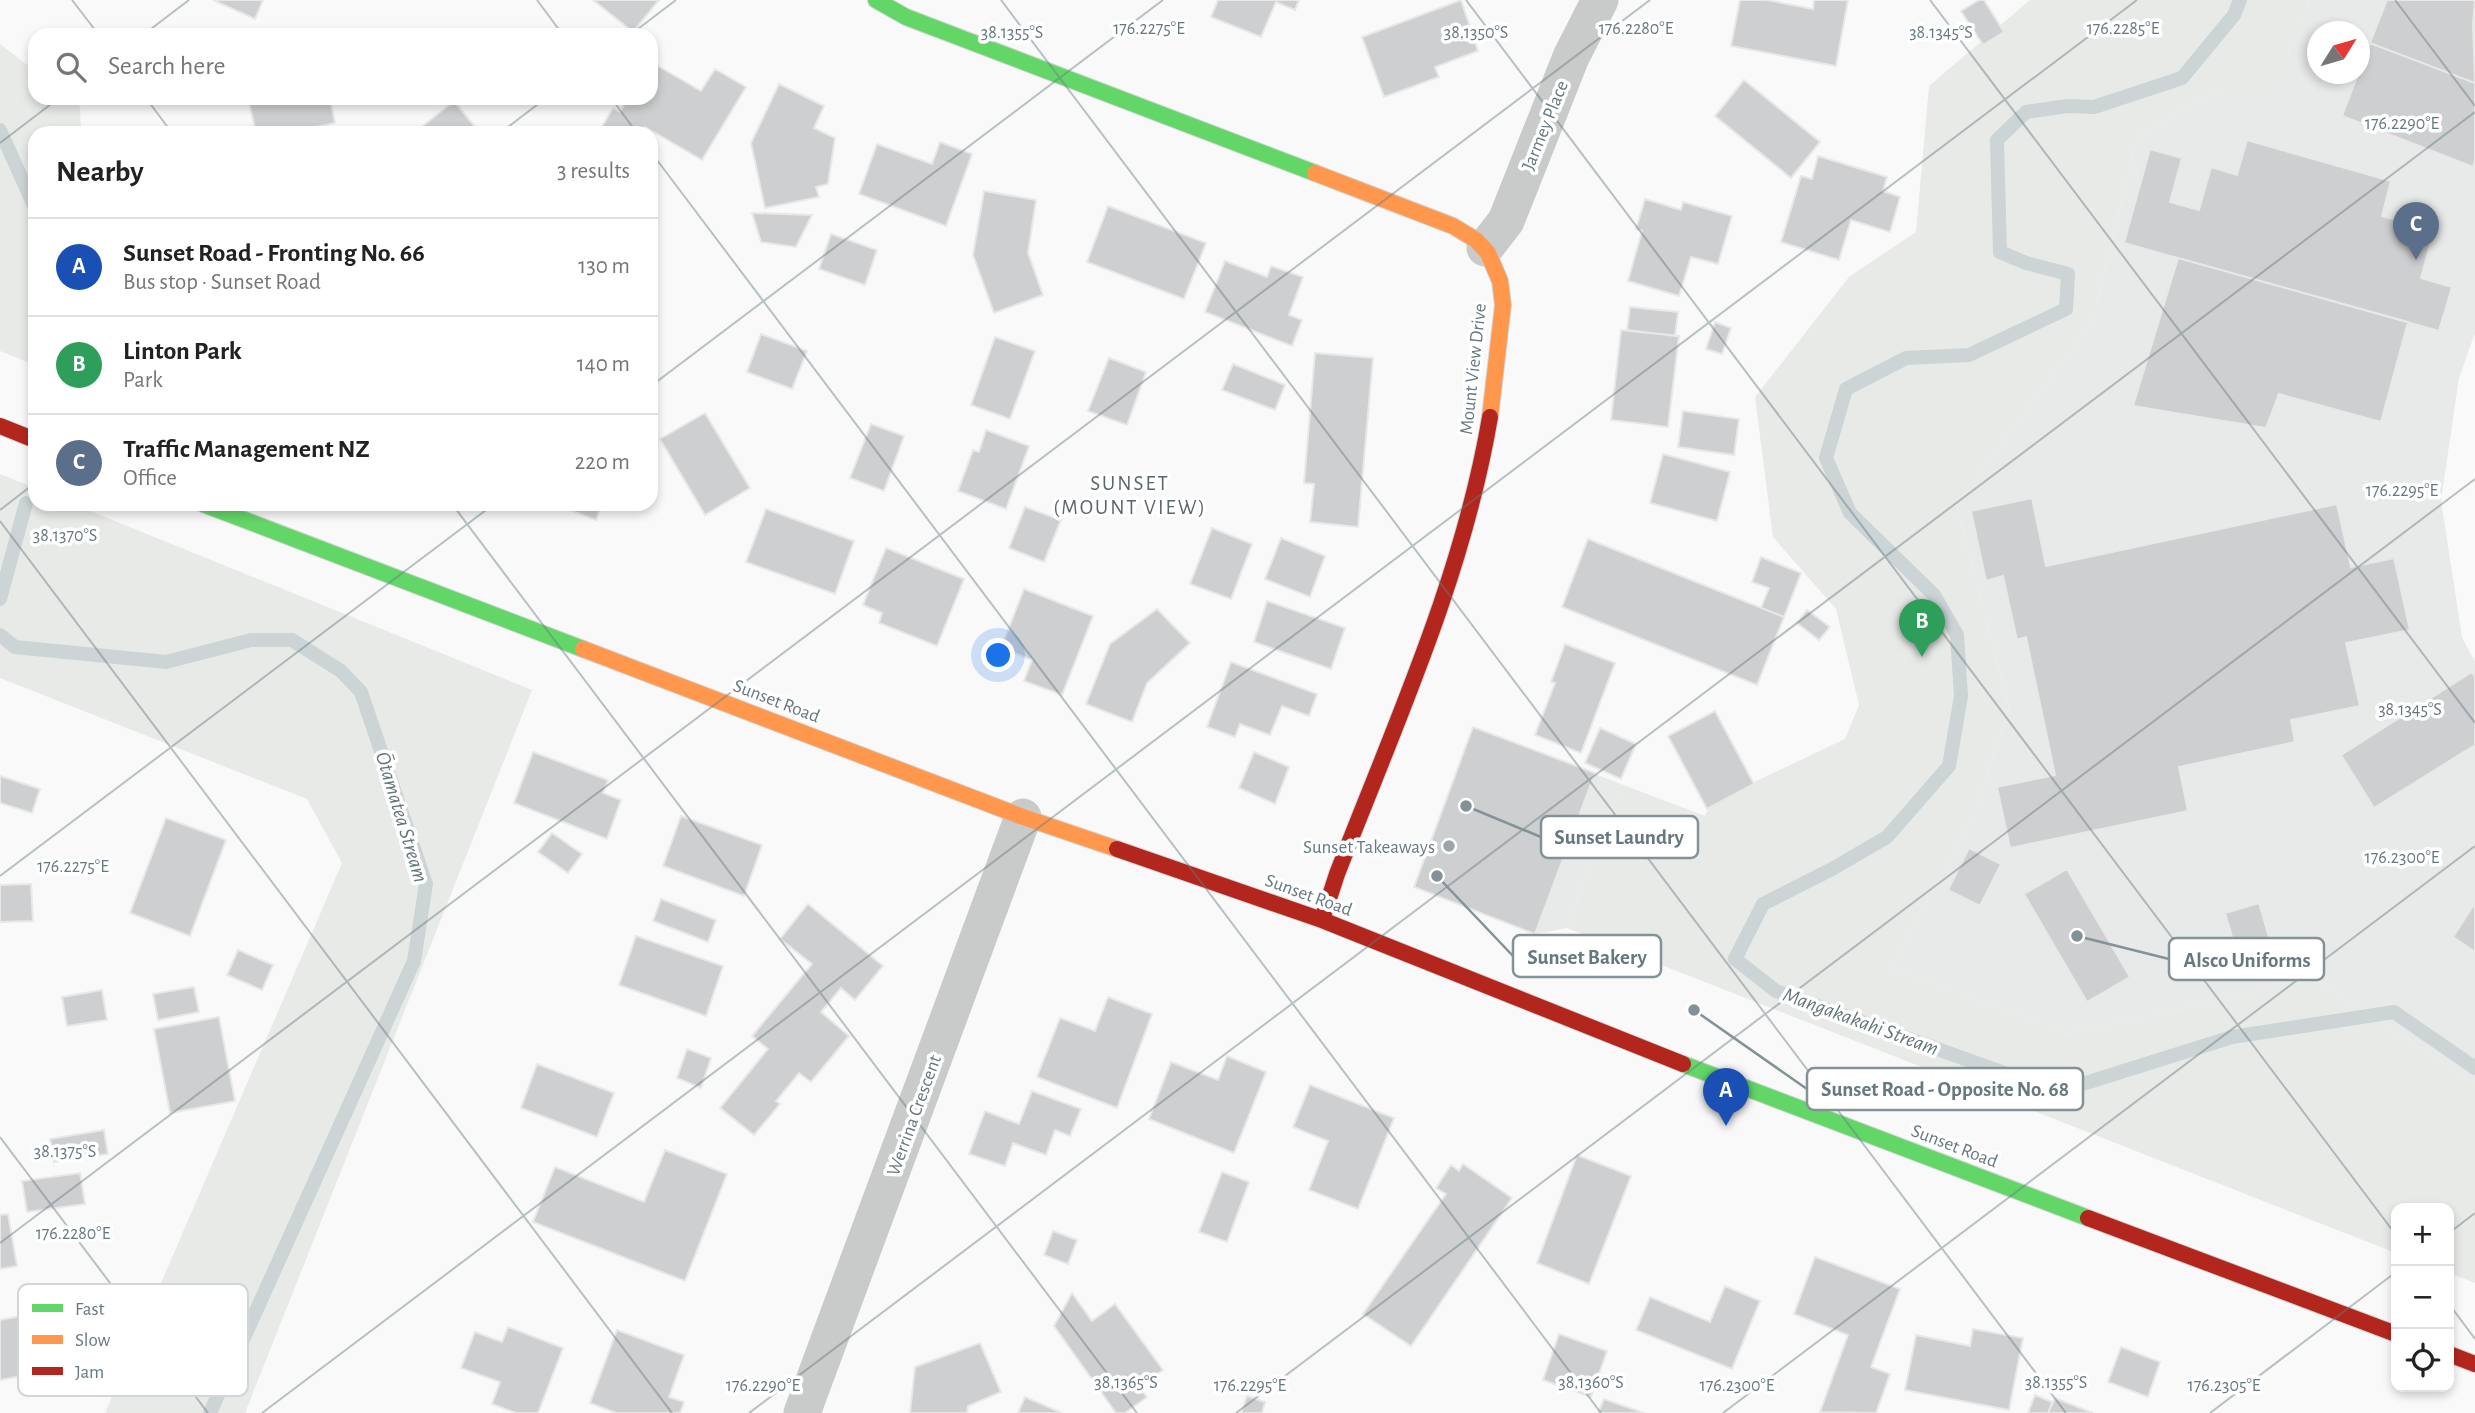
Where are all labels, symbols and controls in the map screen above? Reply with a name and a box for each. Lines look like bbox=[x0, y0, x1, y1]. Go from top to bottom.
text: 176.2275°E bbox=[1113, 20, 1185, 38]
text: 176.2280°E bbox=[1599, 20, 1674, 38]
text: 176.2285°E bbox=[2087, 20, 2160, 38]
north arrow bbox=[2307, 21, 2370, 84]
text: 38.1355°S bbox=[981, 24, 1043, 42]
text: 38.1350°S bbox=[1444, 24, 1508, 42]
text: 38.1345°S bbox=[1909, 24, 1973, 42]
search box bbox=[28, 28, 658, 105]
icon: search bbox=[52, 48, 90, 86]
text: Search here bbox=[108, 53, 226, 79]
street label: Jarmey Place bbox=[1519, 78, 1572, 173]
text: 176.2290°E bbox=[2365, 115, 2440, 133]
text: Nearby bbox=[56, 157, 144, 187]
text: 3 results bbox=[557, 160, 630, 183]
pin: C bbox=[2393, 202, 2439, 260]
text: Sunset Road - Fronting No. 66 bbox=[123, 240, 425, 266]
text: A bbox=[72, 255, 86, 278]
text: 130 m bbox=[578, 255, 630, 278]
text: Bus stop · Sunset Road bbox=[123, 271, 321, 294]
street label: Mount View Drive bbox=[1457, 303, 1490, 436]
text: Linton Park bbox=[123, 338, 242, 364]
text: B bbox=[72, 353, 86, 376]
text: 140 m bbox=[577, 353, 630, 376]
text: Park bbox=[123, 369, 163, 392]
text: Traffic Management NZ bbox=[123, 436, 370, 462]
text: C bbox=[73, 451, 85, 474]
text: 220 m bbox=[575, 451, 630, 474]
text: Office bbox=[123, 467, 177, 490]
district label: SUNSET (MOUNT VIEW) bbox=[1053, 473, 1207, 518]
text: 176.2295°E bbox=[2366, 482, 2439, 500]
text: 38.1370°S bbox=[33, 527, 97, 545]
pin: B bbox=[1899, 599, 1945, 657]
your location bbox=[981, 638, 1015, 672]
street label: Sunset Road bbox=[731, 676, 823, 727]
text: 38.1345°S bbox=[2378, 701, 2442, 719]
water label: Ōtamatea Stream bbox=[372, 749, 432, 885]
callout: Sunset Laundry bbox=[1541, 816, 1698, 858]
text: Sunset Laundry bbox=[1554, 827, 1684, 848]
place label: Sunset Takeaways bbox=[1303, 838, 1435, 857]
marker: Sunset Takeaways bbox=[1441, 838, 1457, 854]
text: 176.2300°E bbox=[2365, 849, 2440, 867]
text: 176.2275°E bbox=[37, 858, 109, 876]
street label: Sunset Road bbox=[1262, 871, 1355, 920]
callout: Sunset Bakery bbox=[1513, 935, 1661, 977]
callout: Alsco Uniforms bbox=[2169, 938, 2324, 980]
text: Sunset Bakery bbox=[1527, 947, 1647, 968]
text: Alsco Uniforms bbox=[2184, 950, 2310, 971]
water label: Mangakakahi Stream bbox=[1780, 984, 1941, 1059]
street label: Werrina Crescent bbox=[884, 1053, 945, 1178]
pin: A bbox=[1703, 1068, 1749, 1126]
callout: Sunset Road - Opposite No. 68 bbox=[1807, 1068, 2083, 1110]
text: Sunset Road - Opposite No. 68 bbox=[1821, 1079, 2069, 1100]
street label: Sunset Road bbox=[1909, 1121, 2001, 1172]
text: 38.1375°S bbox=[34, 1143, 96, 1161]
map controls bbox=[2391, 1203, 2454, 1392]
button: + bbox=[2391, 1203, 2454, 1266]
text: 176.2280°E bbox=[36, 1225, 111, 1243]
button: − bbox=[2391, 1266, 2454, 1329]
legend bbox=[18, 1284, 248, 1396]
text: Fast bbox=[75, 1300, 105, 1319]
button: locate bbox=[2391, 1329, 2454, 1392]
text: Slow bbox=[75, 1331, 111, 1350]
text: Jam bbox=[75, 1363, 104, 1382]
text: 38.1365°S bbox=[1094, 1374, 1158, 1392]
text: 38.1360°S bbox=[1558, 1374, 1624, 1392]
text: 38.1355°S bbox=[2025, 1374, 2087, 1392]
text: 176.2290°E bbox=[726, 1377, 801, 1395]
text: 176.2295°E bbox=[1214, 1377, 1287, 1395]
text: 176.2300°E bbox=[1700, 1377, 1775, 1395]
text: 176.2305°E bbox=[2188, 1377, 2261, 1395]

